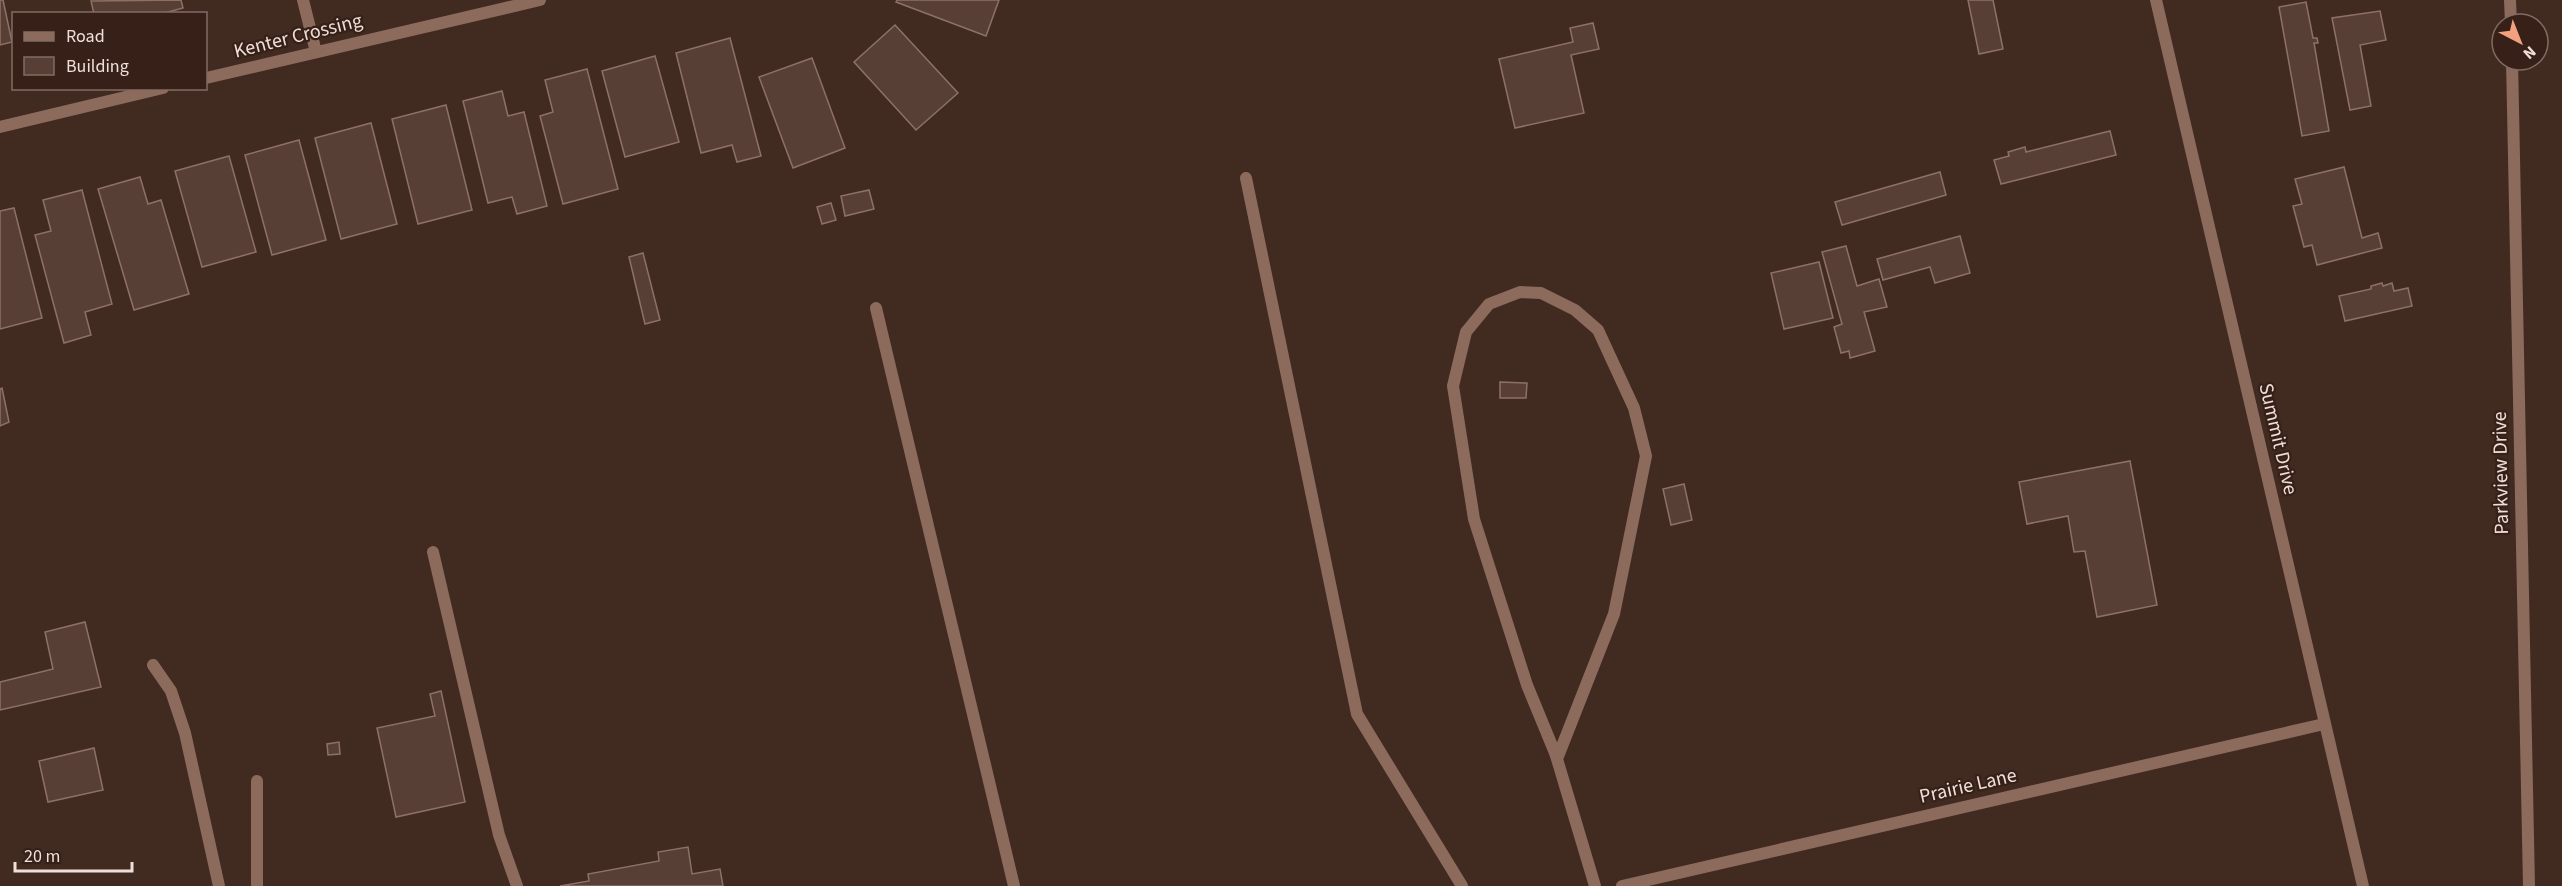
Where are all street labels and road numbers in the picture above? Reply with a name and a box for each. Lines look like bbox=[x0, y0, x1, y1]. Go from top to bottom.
street label: Kenter Crossing bbox=[231, 7, 365, 65]
street label: Summit Drive bbox=[2252, 380, 2304, 498]
street label: Parkview Drive bbox=[2486, 411, 2516, 535]
street label: Prairie Lane bbox=[1917, 761, 2020, 811]

